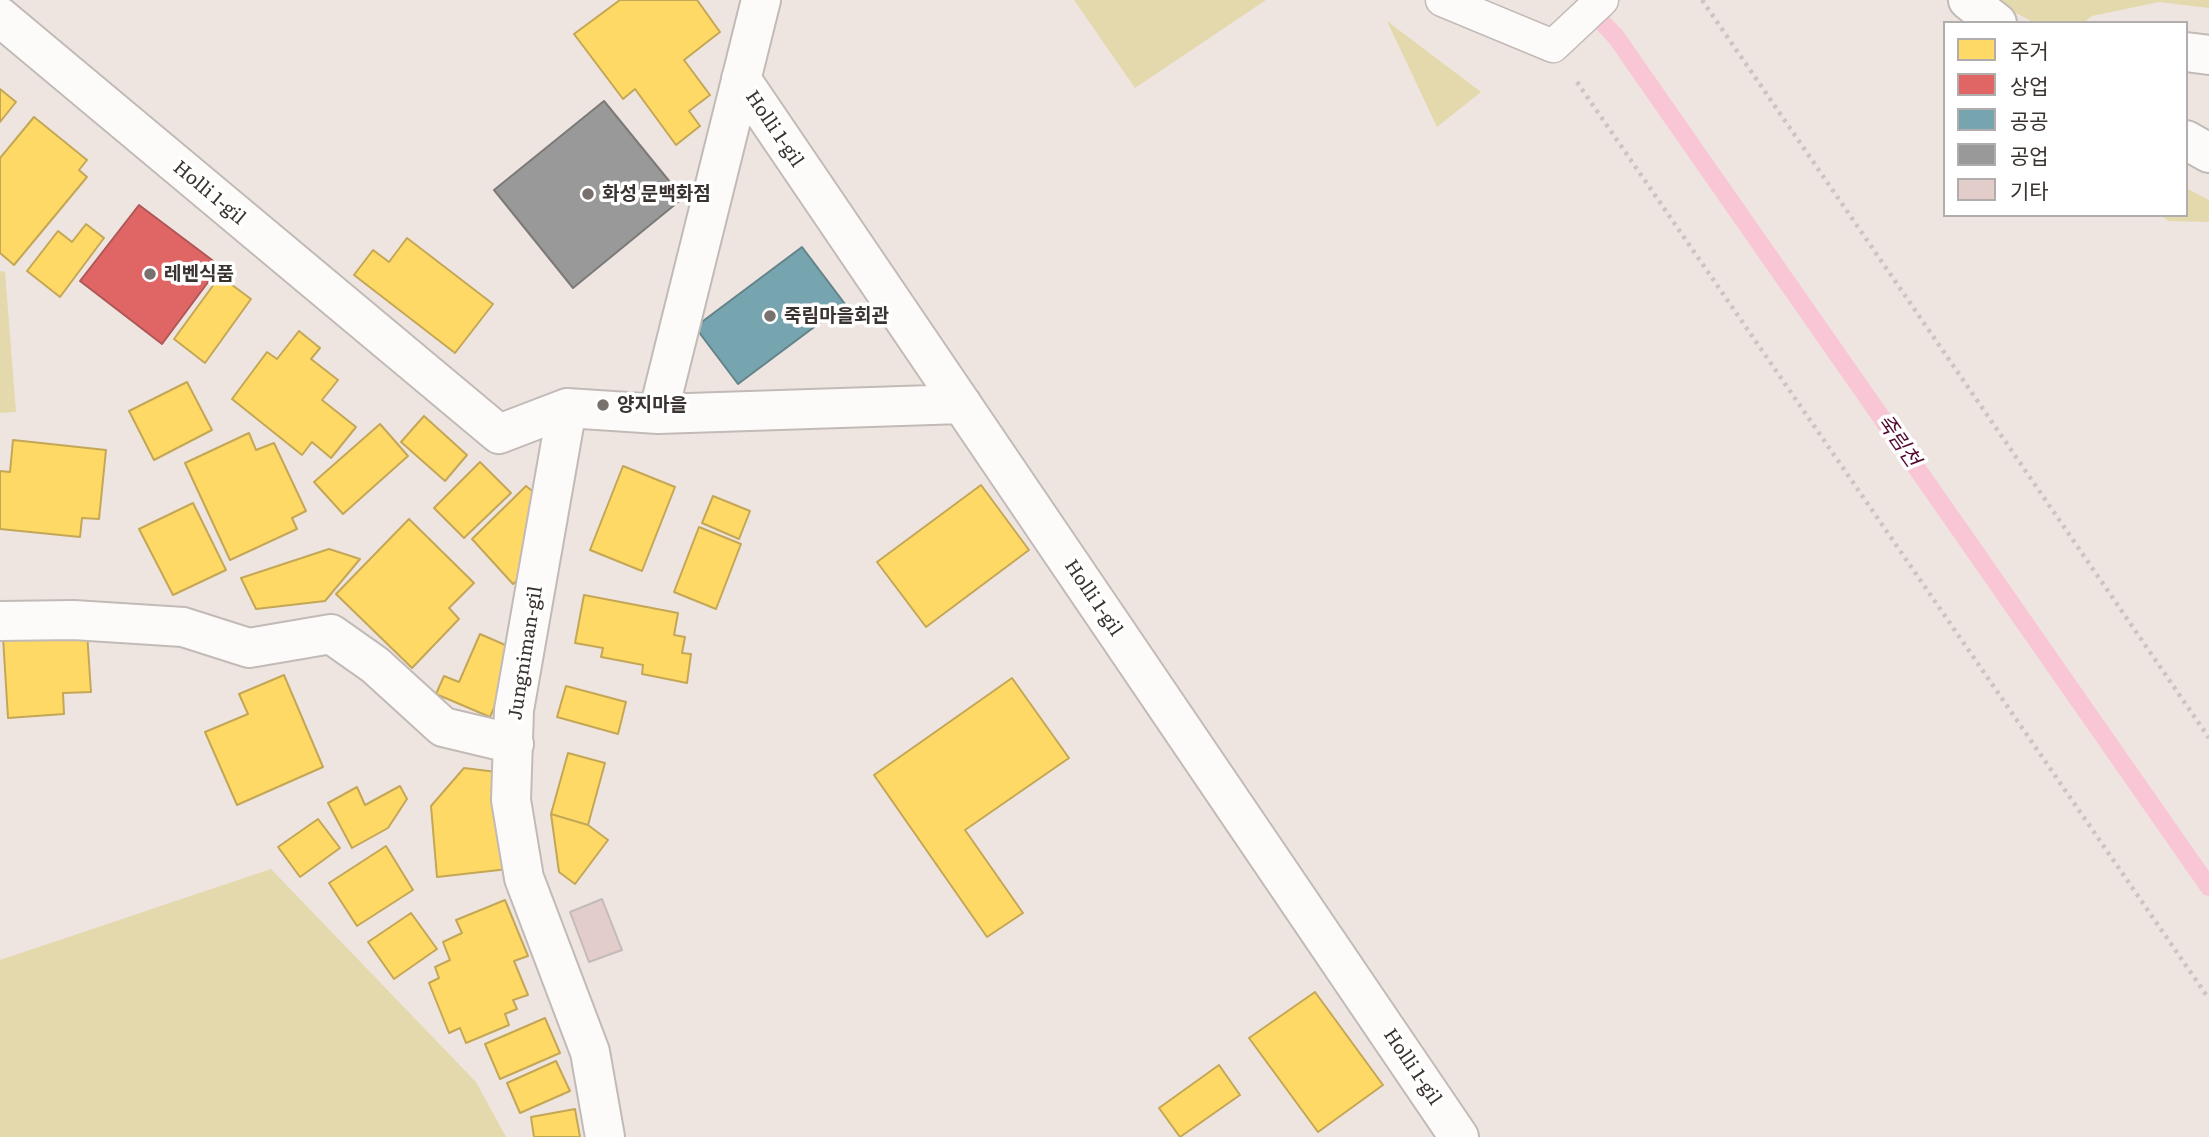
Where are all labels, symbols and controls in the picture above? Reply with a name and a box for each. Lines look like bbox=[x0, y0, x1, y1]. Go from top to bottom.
legend bbox=[1943, 21, 2188, 217]
text: 주거 bbox=[2010, 34, 2049, 65]
text: 상업 bbox=[2010, 69, 2049, 100]
street label: Holli 1-gil bbox=[740, 86, 808, 172]
text: 공공 bbox=[2010, 104, 2049, 135]
text: 공업 bbox=[2010, 139, 2049, 170]
street label: Holli 1-gil bbox=[168, 156, 250, 230]
text: 기타 bbox=[2010, 174, 2049, 205]
place label: 화성 문백화점 bbox=[602, 183, 711, 205]
marker: 화성 문백화점 bbox=[580, 186, 596, 202]
place label: 레벤식품 bbox=[164, 263, 234, 285]
marker: 레벤식품 bbox=[142, 266, 158, 282]
place label: 죽림마을회관 bbox=[784, 305, 889, 327]
marker: 죽림마을회관 bbox=[762, 308, 778, 324]
place label: 양지마을 bbox=[617, 394, 687, 416]
marker: 양지마을 bbox=[595, 397, 611, 413]
water label: 죽림천 bbox=[1871, 410, 1925, 472]
street label: Holli 1-gil bbox=[1059, 555, 1127, 641]
street label: Jungniman-gil bbox=[504, 584, 548, 722]
street label: Holli 1-gil bbox=[1378, 1024, 1446, 1110]

